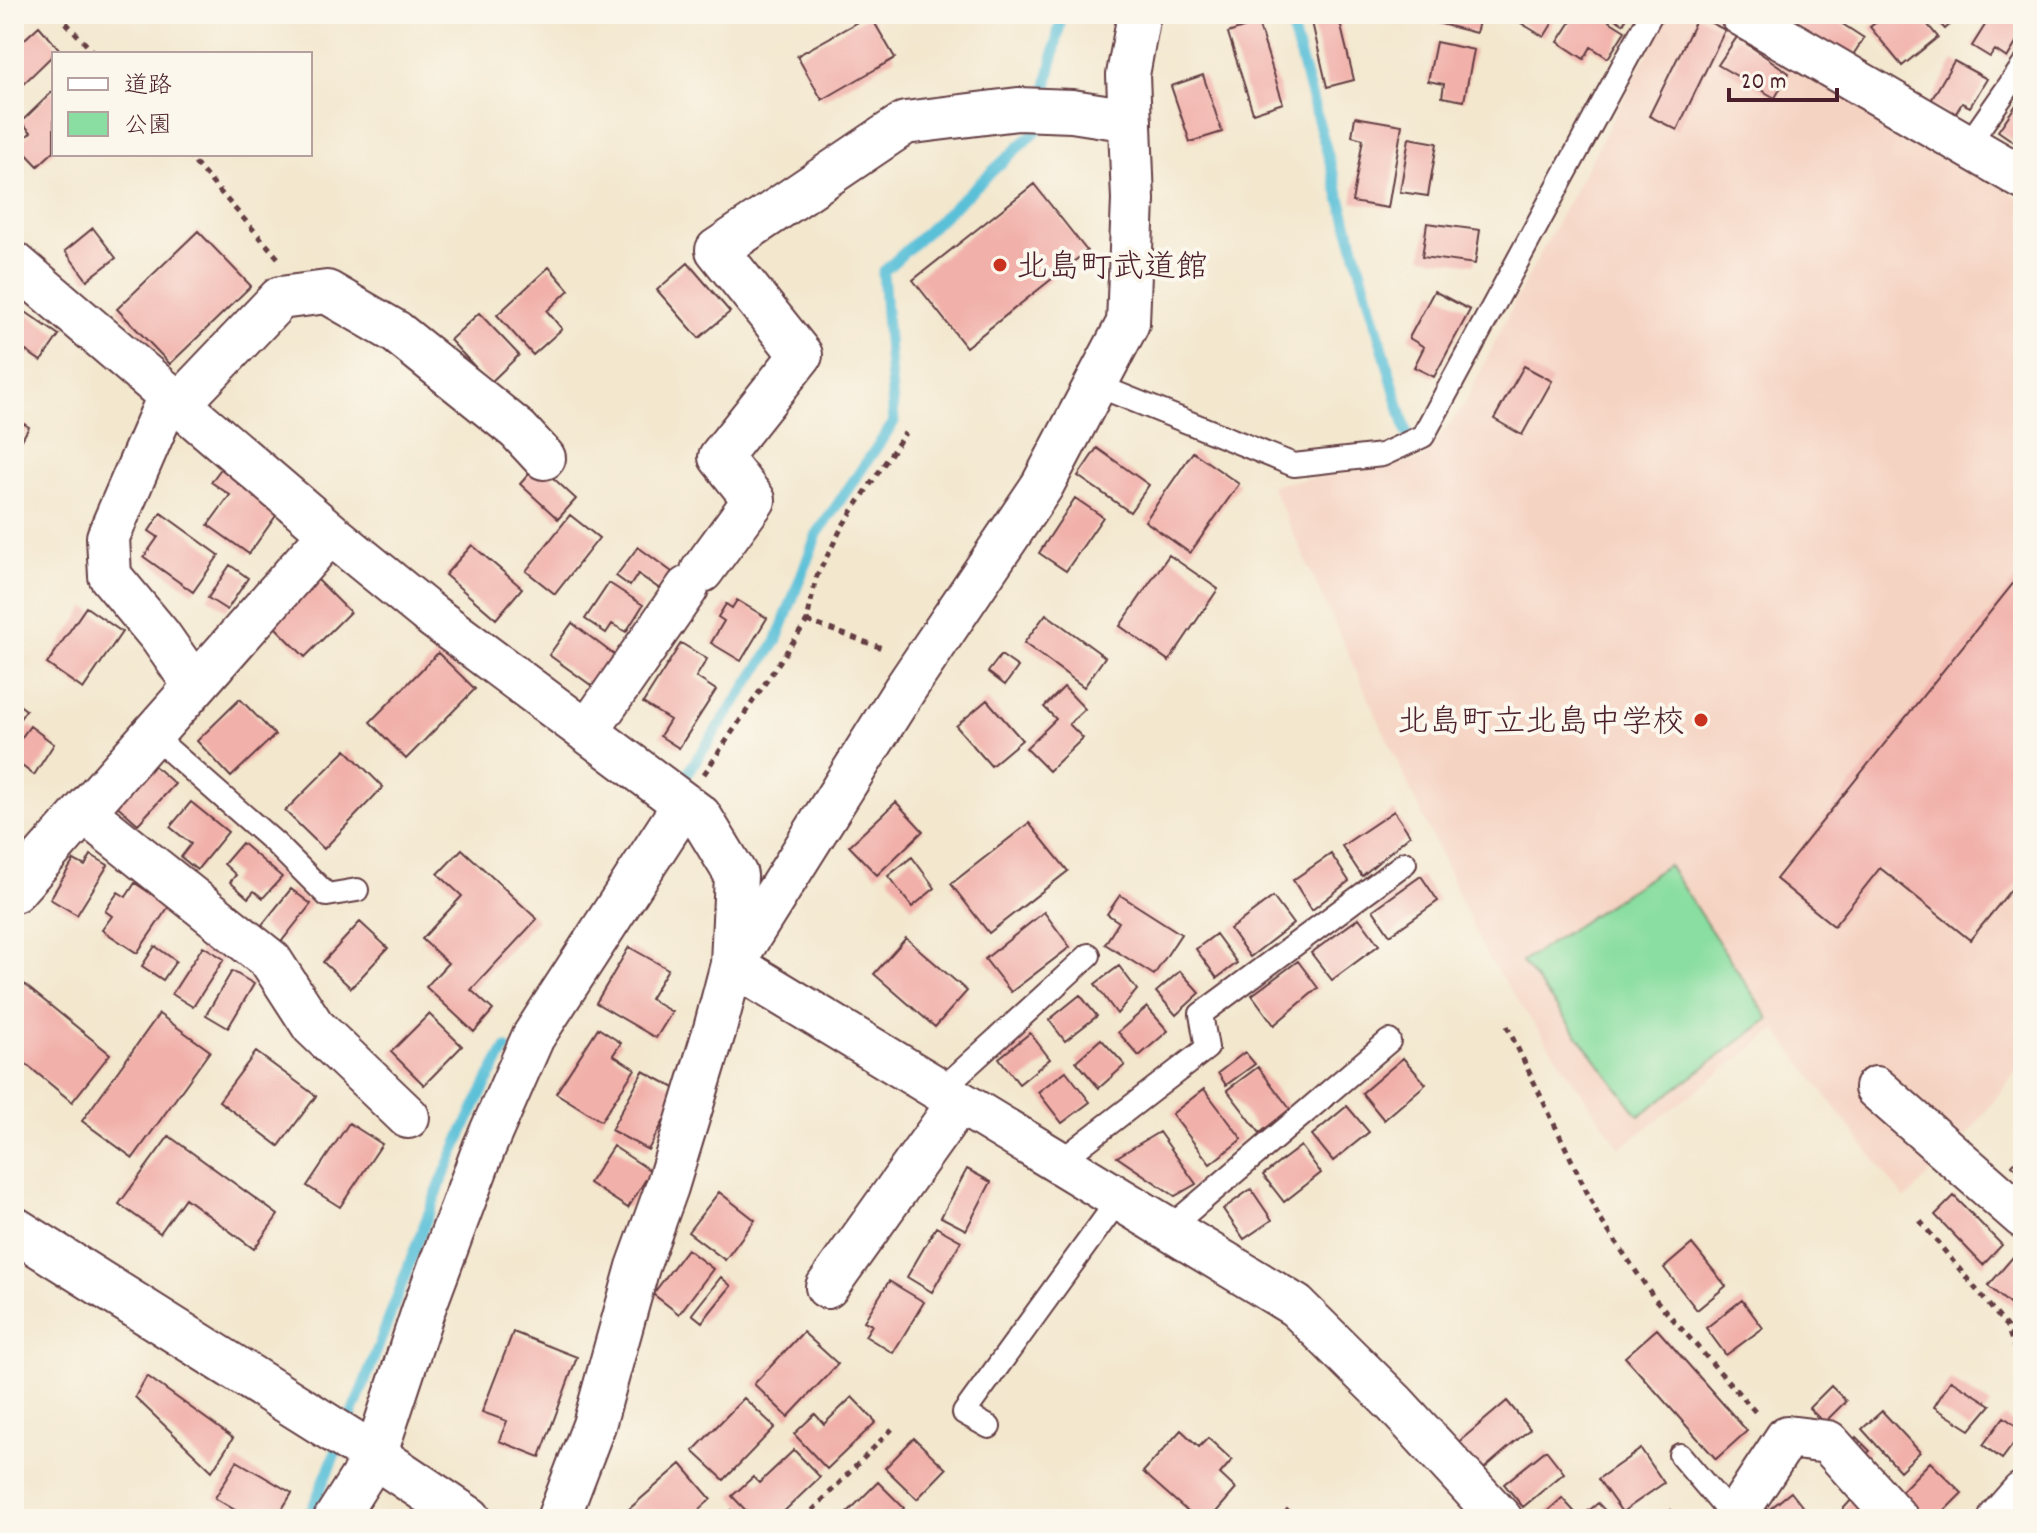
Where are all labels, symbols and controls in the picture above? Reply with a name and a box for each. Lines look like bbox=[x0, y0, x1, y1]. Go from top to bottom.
legend bbox=[52, 52, 312, 156]
scale bar bbox=[1729, 52, 1837, 102]
text: 20 m bbox=[1741, 66, 1787, 100]
text: 道路 bbox=[124, 70, 172, 104]
text: 公園 bbox=[124, 110, 172, 144]
place label: 北島町武道館 bbox=[1016, 247, 1208, 293]
marker: 北島町武道館 bbox=[991, 256, 1009, 274]
place label: 北島町立北島中学校 bbox=[1397, 702, 1685, 748]
marker: 北島町立北島中学校 bbox=[1692, 711, 1710, 729]

